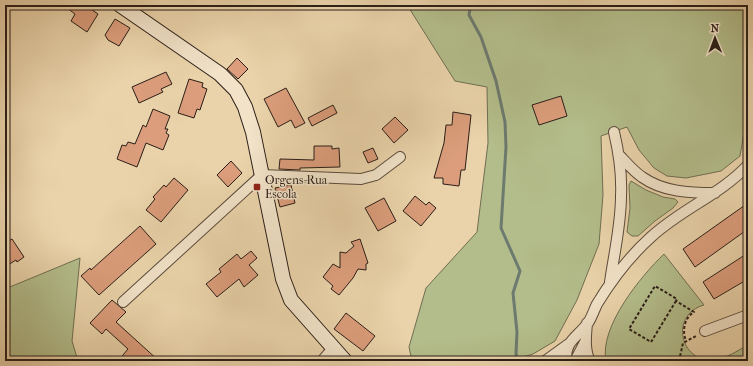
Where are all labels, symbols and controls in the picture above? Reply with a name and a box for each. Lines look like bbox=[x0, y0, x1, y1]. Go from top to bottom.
north arrow bbox=[695, 18, 735, 58]
text: N bbox=[711, 22, 720, 35]
place label: Orgens-Rua Escola bbox=[265, 173, 328, 201]
marker: Orgens-Rua Escola bbox=[252, 182, 262, 192]

